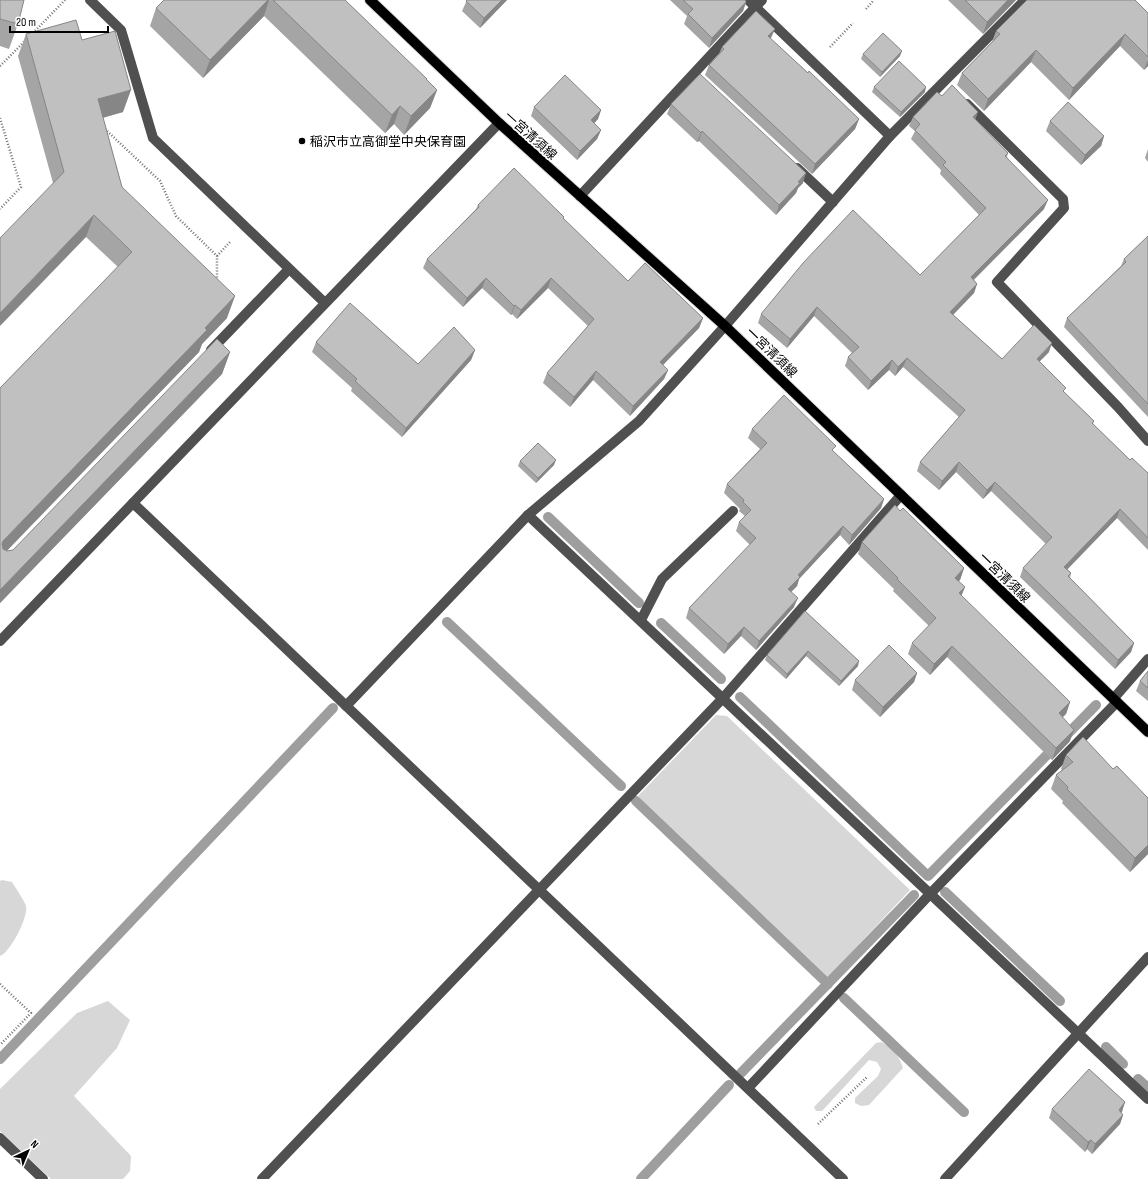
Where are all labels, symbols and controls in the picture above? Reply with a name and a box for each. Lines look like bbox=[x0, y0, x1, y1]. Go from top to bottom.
scale bar bbox=[10, 8, 108, 34]
text: 20 m bbox=[16, 15, 36, 30]
street label: 一宮清須線 bbox=[501, 108, 560, 163]
place label: 稲沢市立高御堂中央保育園 bbox=[310, 134, 466, 150]
marker: 稲沢市立高御堂中央保育園 bbox=[297, 136, 307, 146]
street label: 一宮清須線 bbox=[742, 324, 800, 381]
street label: 一宮清須線 bbox=[975, 549, 1033, 606]
north arrow bbox=[8, 1131, 48, 1171]
text: N bbox=[28, 1137, 41, 1151]

